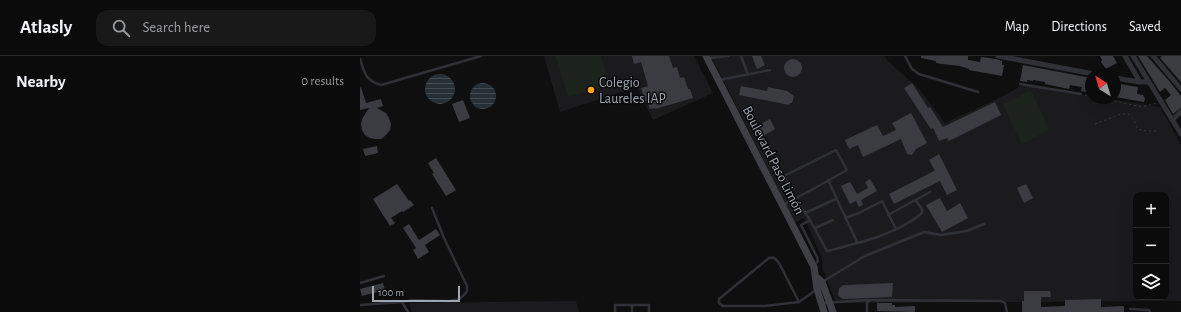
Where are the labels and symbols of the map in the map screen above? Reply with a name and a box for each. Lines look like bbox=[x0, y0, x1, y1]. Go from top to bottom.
north arrow bbox=[1085, 68, 1121, 104]
place label: Colegio Laureles IAP bbox=[599, 76, 666, 106]
marker: Colegio Laureles IAP bbox=[586, 85, 596, 95]
street label: Boulevard Paso Limón bbox=[740, 104, 806, 217]
scale bar bbox=[372, 284, 460, 303]

